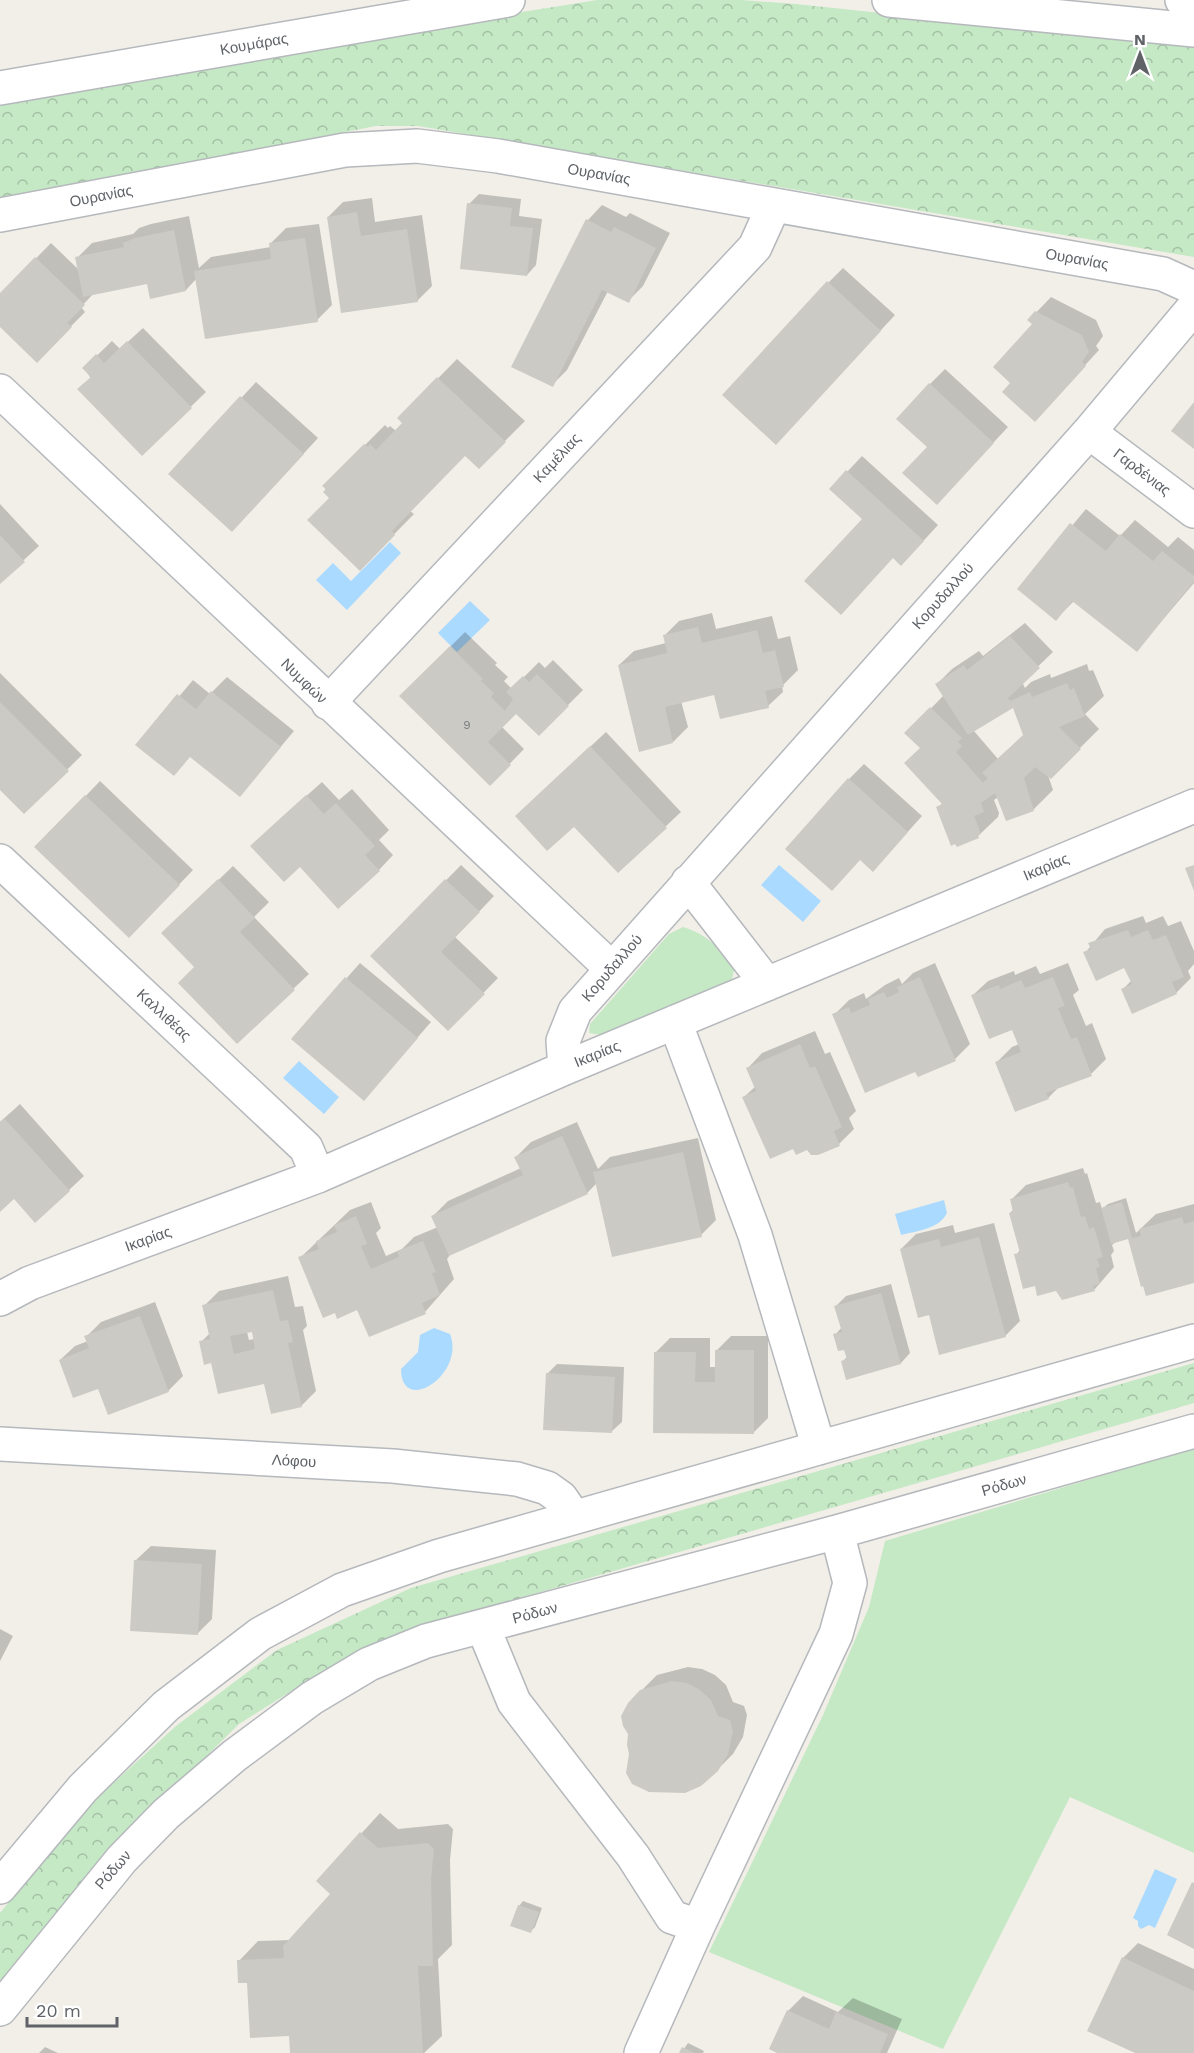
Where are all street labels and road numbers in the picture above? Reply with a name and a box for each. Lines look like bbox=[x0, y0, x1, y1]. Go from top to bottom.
street label: Κουμάρας bbox=[219, 29, 289, 59]
street label: Ουρανίας bbox=[566, 160, 632, 188]
street label: Ουρανίας bbox=[68, 181, 134, 211]
street label: Ουρανίας bbox=[1044, 245, 1110, 273]
street label: Καμέλιας bbox=[530, 429, 584, 487]
street label: Γαρδένιας bbox=[1110, 445, 1174, 499]
street label: Κορυδαλλού bbox=[908, 559, 978, 633]
street label: Νυμφών bbox=[277, 655, 331, 707]
street label: Ικαρίας bbox=[1020, 849, 1072, 885]
street label: Κορυδαλλού bbox=[578, 931, 646, 1005]
street label: Καλλιθέας bbox=[133, 985, 195, 1045]
street label: Ικαρίας bbox=[571, 1037, 623, 1071]
street label: Ικαρίας bbox=[122, 1222, 174, 1256]
street label: Λόφου bbox=[271, 1451, 317, 1471]
street label: Ρόδων bbox=[979, 1470, 1029, 1500]
street label: Ρόδων bbox=[510, 1598, 560, 1628]
street label: Ρόδων bbox=[91, 1847, 135, 1893]

